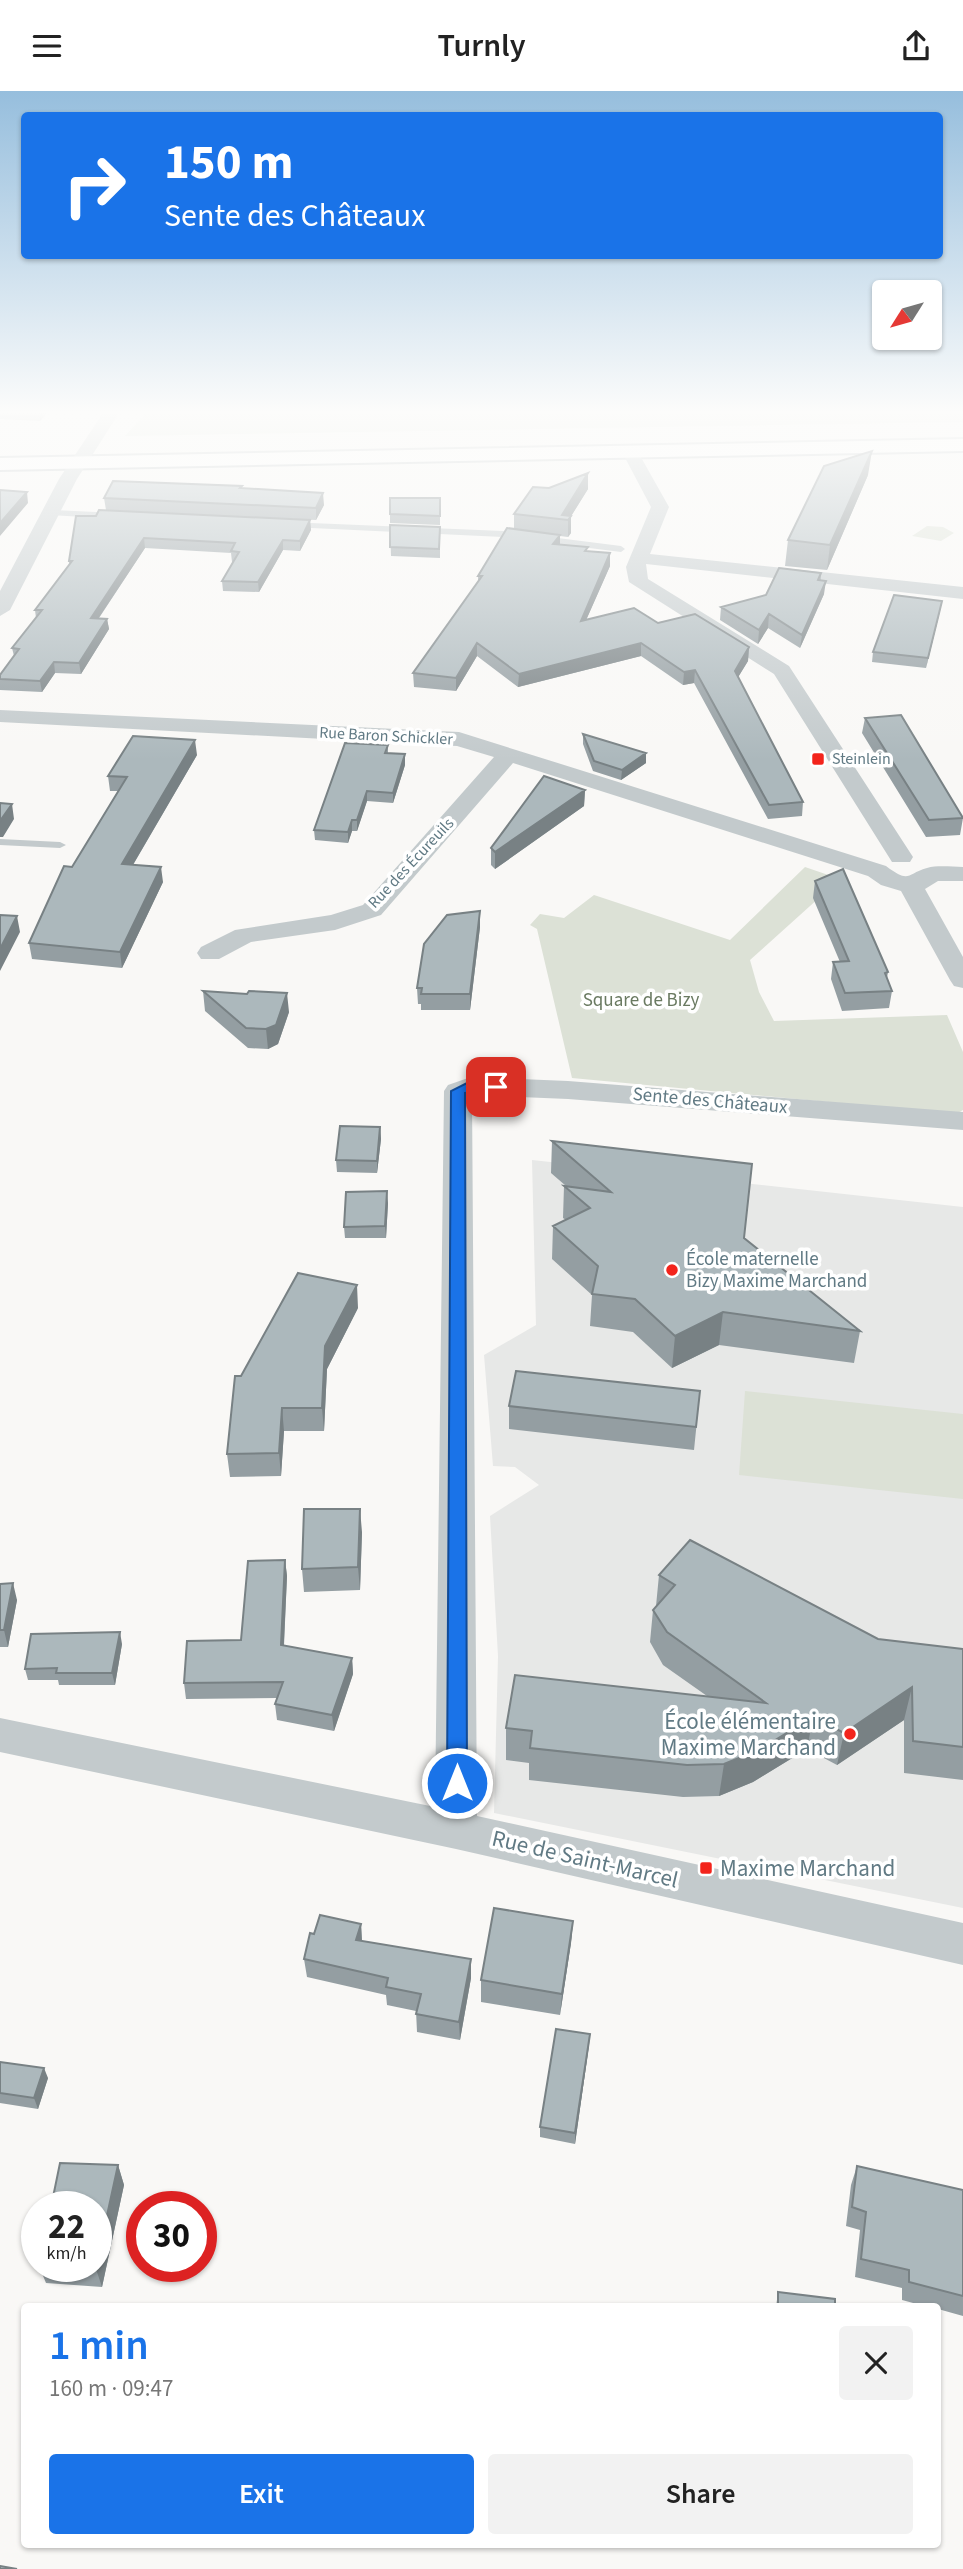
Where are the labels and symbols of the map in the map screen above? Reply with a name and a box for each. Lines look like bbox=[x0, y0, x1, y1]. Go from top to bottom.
north arrow bbox=[872, 280, 942, 350]
street label: Rue Baron Schickler bbox=[319, 722, 454, 751]
place label: Steinlein bbox=[832, 748, 891, 770]
marker: Steinlein bbox=[810, 751, 826, 767]
street label: Rue des Écureuils bbox=[363, 813, 459, 913]
park label: Square de Bizy bbox=[583, 987, 699, 1014]
pin bbox=[466, 1057, 526, 1117]
street label: Sente des Châteaux bbox=[631, 1081, 789, 1121]
place label: École maternelle Bizy Maxime Marchand bbox=[686, 1246, 867, 1295]
marker: École maternelle Bizy Maxime Marchand bbox=[664, 1262, 680, 1278]
place label: École élémentaire Maxime Marchand bbox=[661, 1705, 836, 1764]
marker: École élémentaire Maxime Marchand bbox=[842, 1726, 858, 1742]
position arrow bbox=[420, 1746, 494, 1820]
street label: Rue de Saint-Marcel bbox=[489, 1822, 681, 1896]
place label: Maxime Marchand bbox=[720, 1852, 895, 1885]
marker: Maxime Marchand bbox=[698, 1860, 714, 1876]
speed limit sign: 30 bbox=[126, 2191, 217, 2282]

